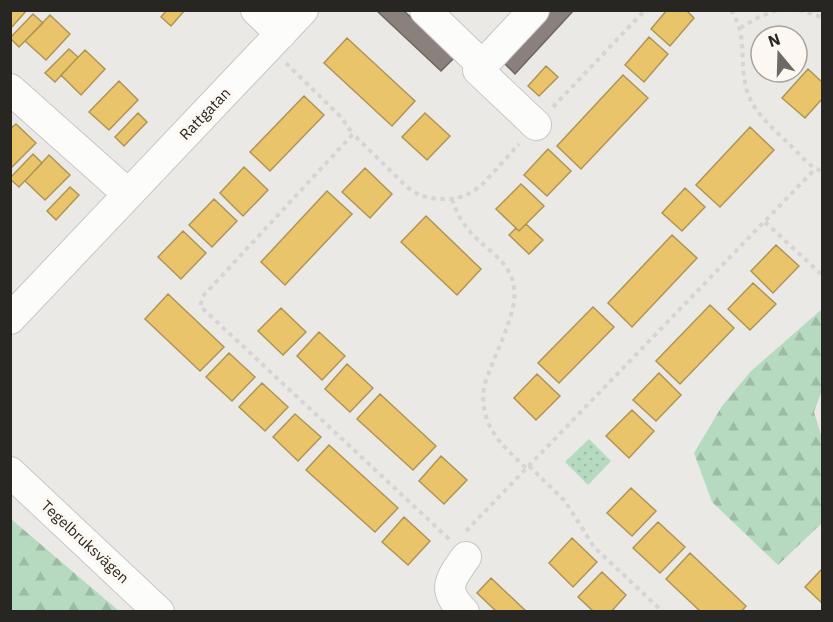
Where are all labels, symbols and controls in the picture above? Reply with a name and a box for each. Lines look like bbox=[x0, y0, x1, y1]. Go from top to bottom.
north arrow bbox=[749, 24, 809, 84]
text: N bbox=[765, 28, 783, 51]
street label: Rattgatan bbox=[175, 84, 234, 144]
street label: Tegelbruksvägen bbox=[37, 496, 133, 587]

